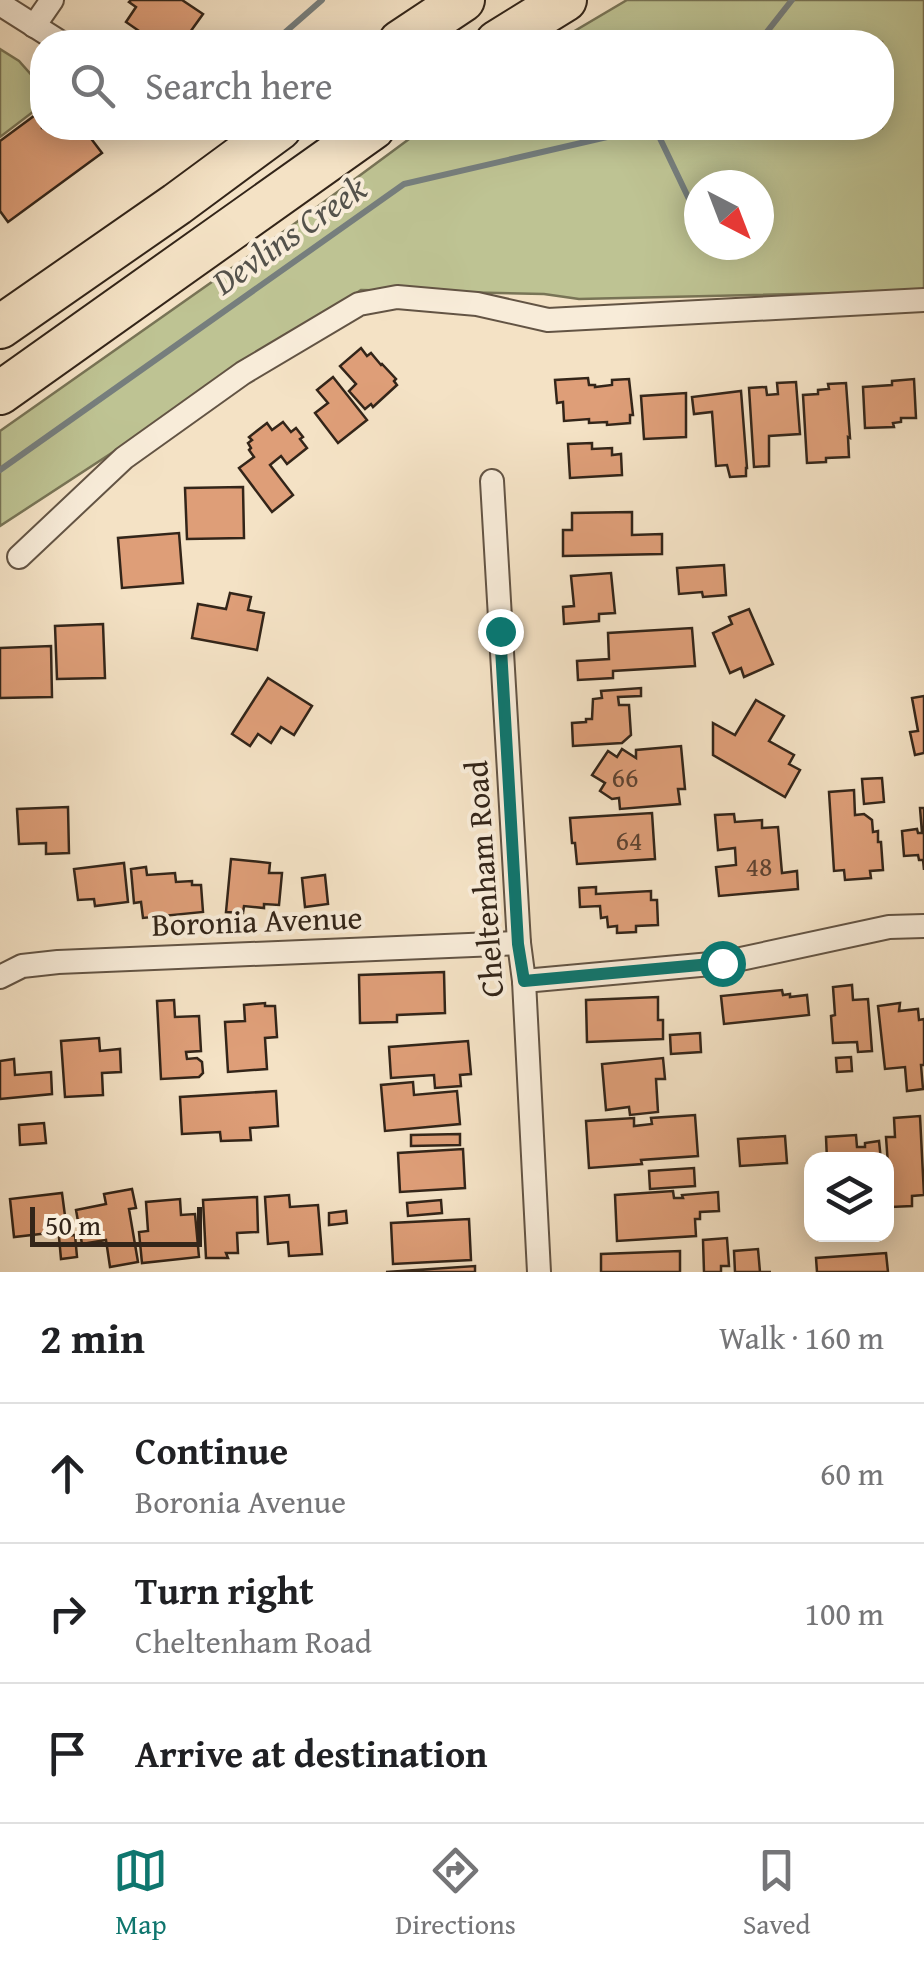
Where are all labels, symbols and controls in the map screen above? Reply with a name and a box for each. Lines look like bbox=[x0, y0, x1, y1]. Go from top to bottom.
search box bbox=[30, 30, 894, 140]
text: Search here bbox=[145, 57, 333, 113]
icon: search bbox=[65, 58, 120, 113]
water label: Devlins Creek bbox=[200, 162, 377, 307]
north arrow bbox=[684, 170, 774, 260]
route end bbox=[478, 609, 524, 655]
house number: 66 bbox=[612, 756, 638, 797]
street label: Cheltenham Road bbox=[452, 759, 515, 999]
house number: 64 bbox=[616, 819, 642, 860]
house number: 48 bbox=[746, 845, 772, 886]
street label: Boronia Avenue bbox=[151, 893, 363, 948]
route start bbox=[700, 941, 746, 987]
map controls bbox=[804, 1152, 894, 1242]
button: layers bbox=[804, 1152, 894, 1242]
scale bar bbox=[30, 1202, 202, 1246]
text: 50 m bbox=[45, 1204, 101, 1245]
text: 2 min bbox=[40, 1307, 145, 1368]
text: Walk · 160 m bbox=[719, 1314, 884, 1361]
text: Continue bbox=[135, 1422, 288, 1478]
icon: ahead bbox=[40, 1446, 95, 1501]
text: 60 m bbox=[820, 1450, 884, 1497]
text: Boronia Avenue bbox=[135, 1478, 346, 1525]
text: Turn right bbox=[135, 1562, 314, 1618]
icon: right bbox=[40, 1586, 95, 1641]
text: 100 m bbox=[805, 1590, 884, 1637]
text: Cheltenham Road bbox=[135, 1618, 372, 1665]
text: Arrive at destination bbox=[135, 1725, 488, 1781]
icon: arrive bbox=[40, 1726, 95, 1781]
tab: Map bbox=[113, 1843, 168, 1944]
tab: Directions bbox=[395, 1843, 516, 1944]
tab: Saved bbox=[743, 1843, 811, 1944]

